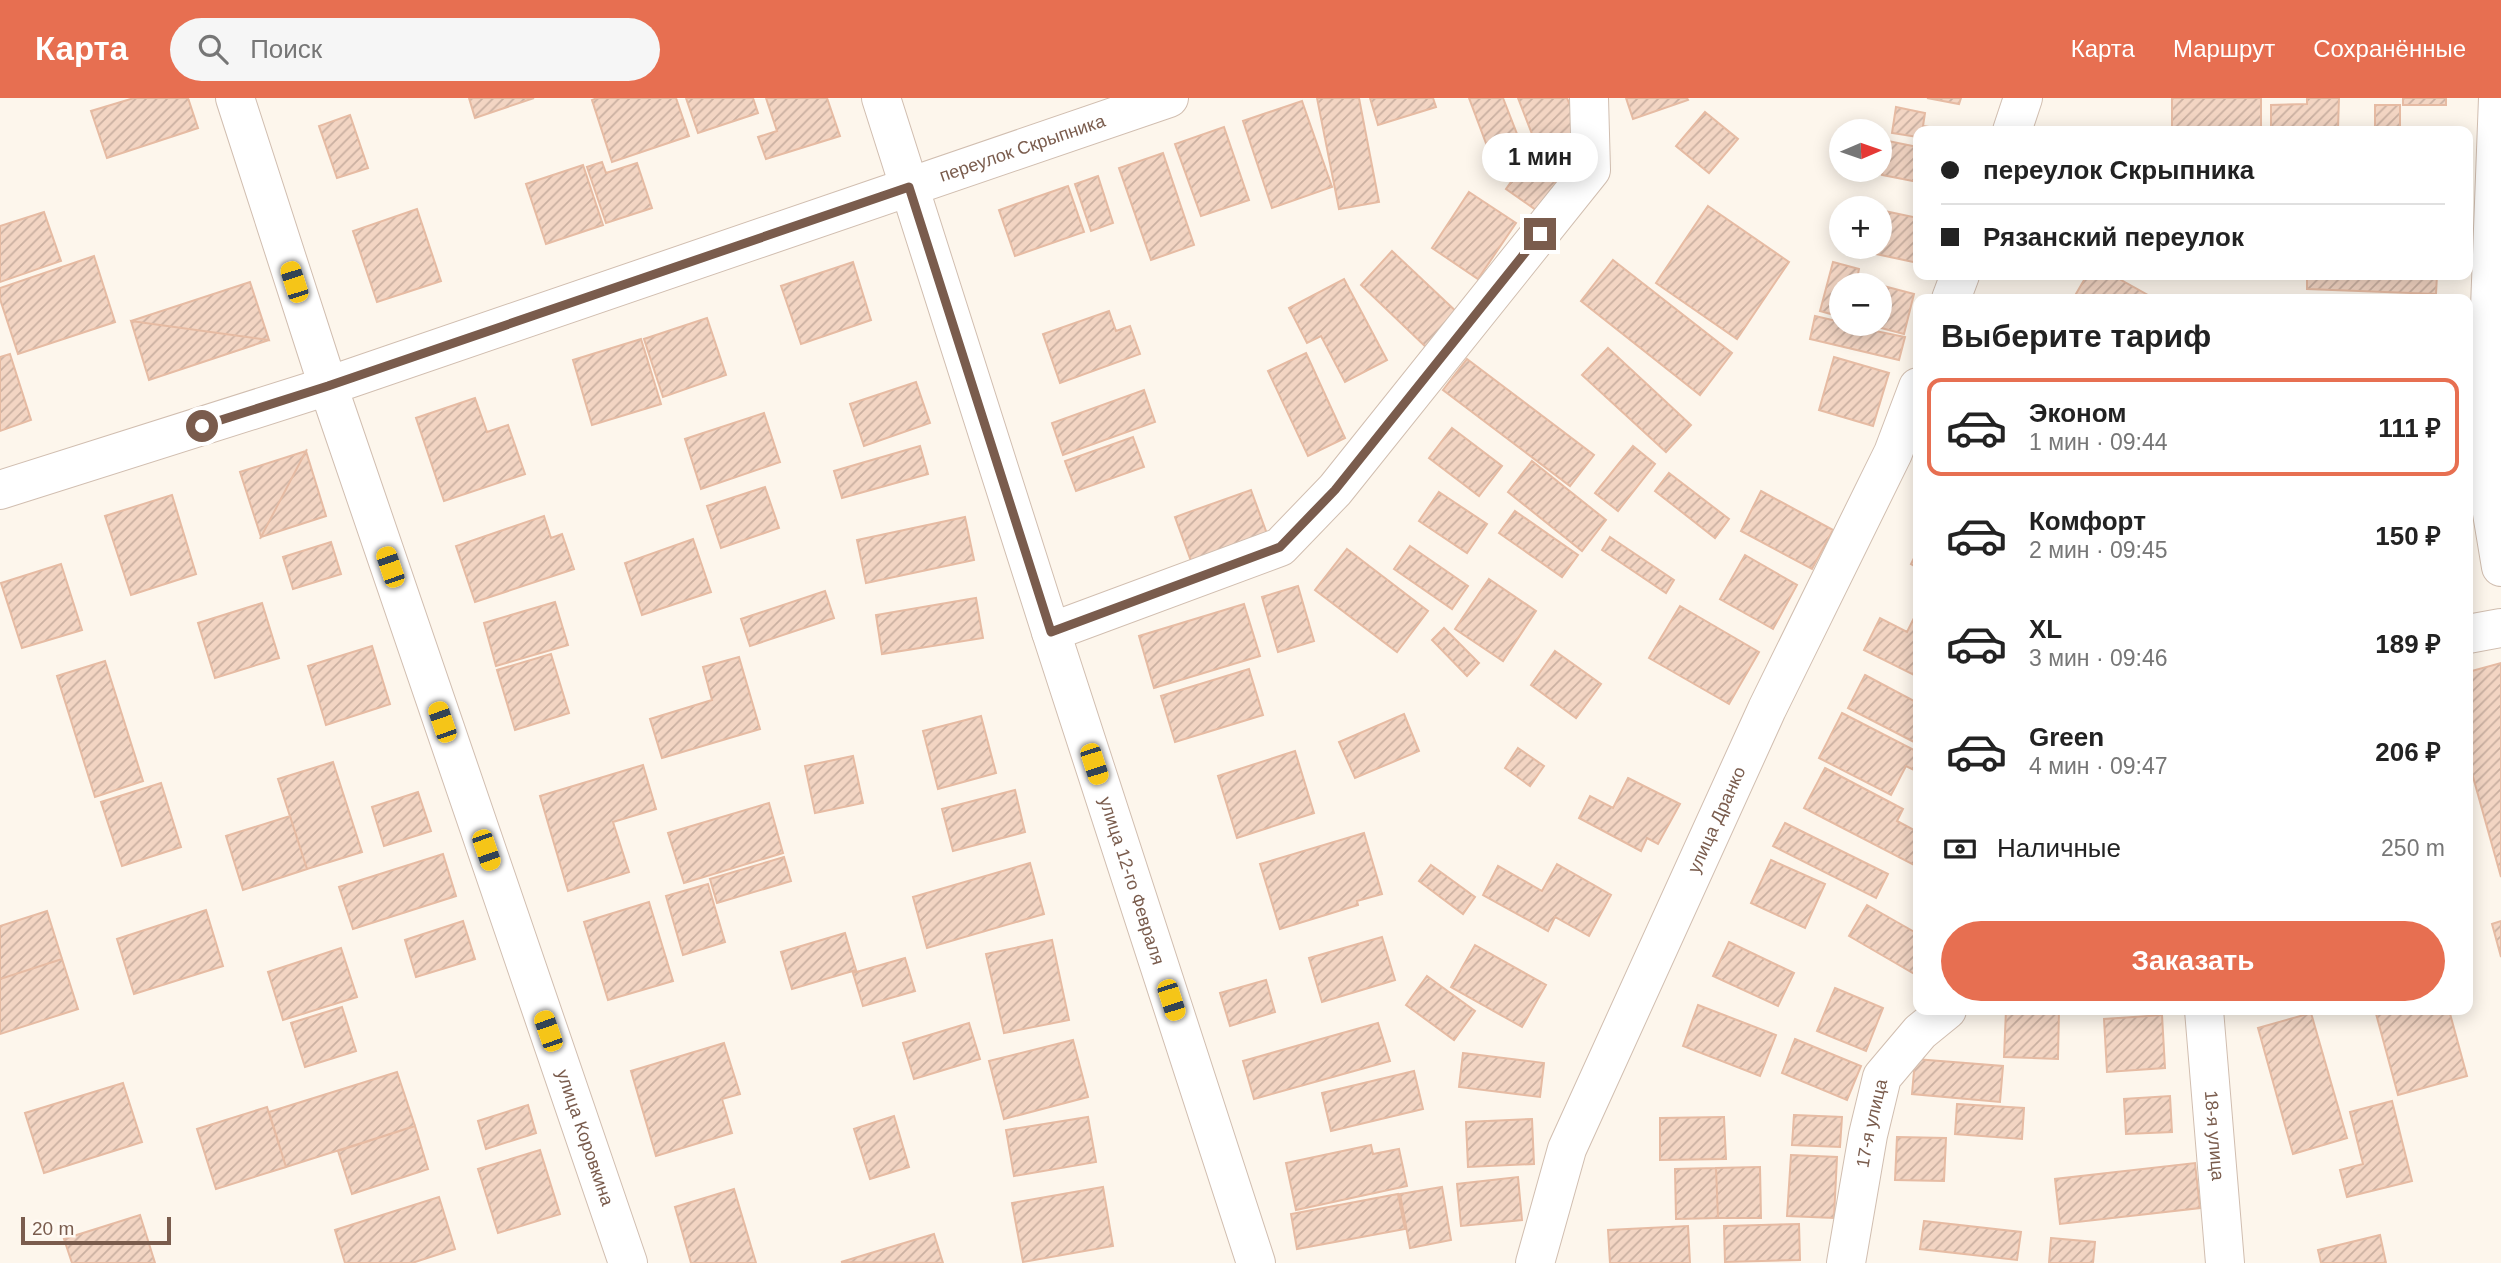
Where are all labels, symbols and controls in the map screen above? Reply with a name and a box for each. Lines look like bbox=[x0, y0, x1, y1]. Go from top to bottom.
search box bbox=[170, 18, 660, 81]
text: Карта bbox=[35, 30, 128, 67]
icon: search bbox=[194, 30, 232, 68]
text: Поиск bbox=[250, 34, 322, 64]
text: Карта bbox=[2071, 35, 2135, 62]
text: Маршрут bbox=[2173, 35, 2275, 62]
text: Сохранённые bbox=[2313, 35, 2466, 62]
street label: переулок Скрыпника bbox=[937, 110, 1109, 186]
north arrow bbox=[1829, 119, 1892, 182]
map controls bbox=[1829, 119, 1892, 336]
callout: 1 мин bbox=[1482, 132, 1598, 181]
text: 1 мин bbox=[1508, 144, 1572, 170]
text: переулок Скрыпника bbox=[1983, 155, 2254, 185]
button: + bbox=[1829, 196, 1892, 259]
route end bbox=[1524, 218, 1556, 250]
text: Рязанский переулок bbox=[1983, 222, 2244, 252]
car bbox=[278, 259, 311, 305]
button: − bbox=[1829, 273, 1892, 336]
text: Выберите тариф bbox=[1941, 318, 2211, 354]
icon: car bbox=[1945, 396, 2008, 459]
text: Эконом bbox=[2029, 398, 2127, 428]
route start bbox=[186, 410, 218, 442]
text: 111 ₽ bbox=[2378, 413, 2441, 443]
text: 1 мин · 09:44 bbox=[2029, 429, 2168, 455]
icon: car bbox=[1945, 504, 2008, 567]
text: Комфорт bbox=[2029, 506, 2146, 536]
text: 150 ₽ bbox=[2375, 521, 2441, 551]
text: 2 мин · 09:45 bbox=[2029, 537, 2168, 563]
car bbox=[374, 544, 407, 590]
icon: car bbox=[1945, 612, 2008, 675]
text: XL bbox=[2029, 614, 2062, 644]
text: 189 ₽ bbox=[2375, 629, 2441, 659]
text: 3 мин · 09:46 bbox=[2029, 645, 2168, 671]
car bbox=[426, 699, 459, 745]
icon: car bbox=[1945, 720, 2008, 783]
text: Green bbox=[2029, 722, 2104, 752]
text: 206 ₽ bbox=[2375, 737, 2441, 767]
car bbox=[1078, 741, 1111, 787]
text: 4 мин · 09:47 bbox=[2029, 753, 2168, 779]
street label: улица Дранко bbox=[1684, 763, 1749, 876]
street label: улица 12-го Февраля bbox=[1095, 794, 1168, 967]
car bbox=[470, 827, 503, 873]
icon: cash bbox=[1941, 830, 1979, 868]
text: Наличные bbox=[1997, 833, 2121, 863]
text: 250 m bbox=[2381, 835, 2445, 861]
button: Заказать bbox=[1941, 921, 2445, 1001]
car bbox=[1155, 977, 1188, 1023]
car bbox=[532, 1008, 565, 1054]
street label: улица Коровкина bbox=[553, 1067, 618, 1209]
street label: 17-я улица bbox=[1853, 1076, 1891, 1169]
street label: 18-я улица bbox=[2201, 1090, 2228, 1182]
scale bar bbox=[21, 1214, 172, 1246]
text: 20 m bbox=[32, 1218, 74, 1239]

